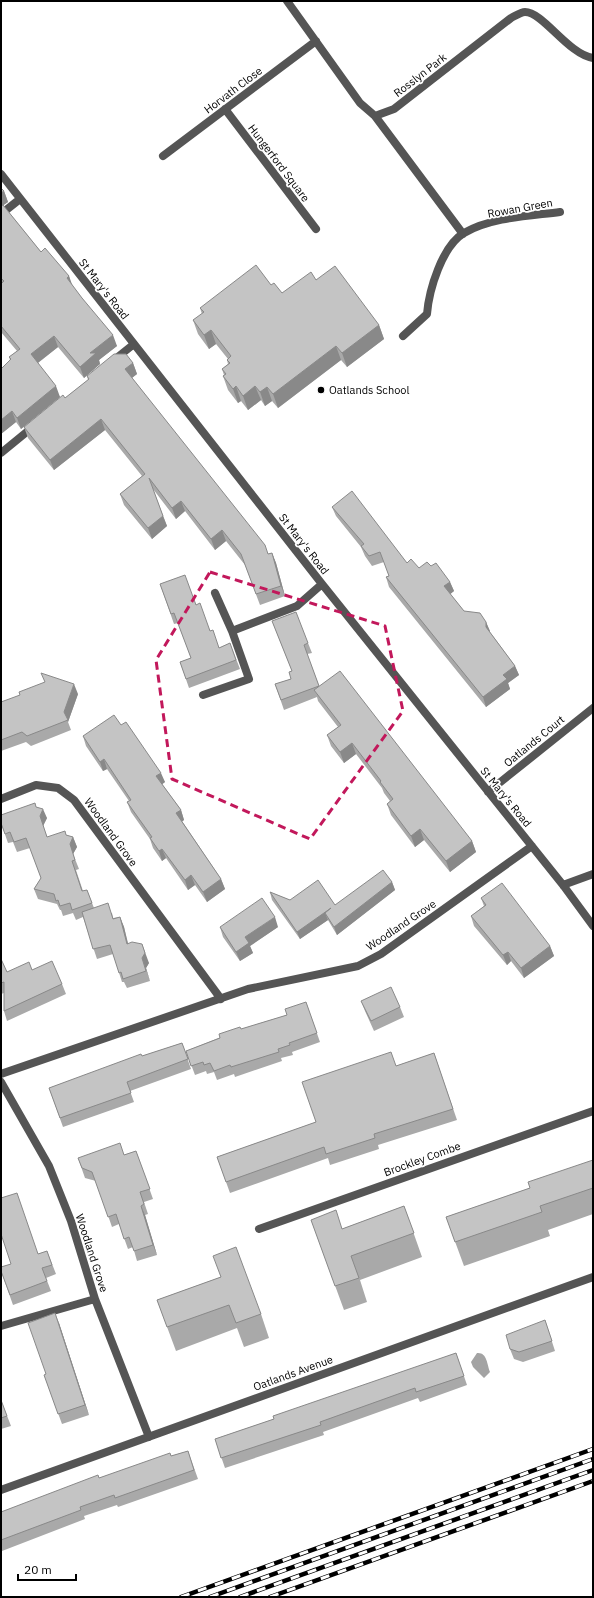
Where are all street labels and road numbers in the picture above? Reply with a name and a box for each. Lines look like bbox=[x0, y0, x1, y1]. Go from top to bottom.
street label: Rosslyn Park bbox=[391, 50, 449, 100]
street label: Horvath Close bbox=[201, 64, 265, 116]
street label: Hungerford Square bbox=[245, 121, 313, 205]
street label: Rowan Green bbox=[486, 195, 554, 221]
street label: St Mary's Road bbox=[76, 256, 132, 322]
street label: St Mary's Road bbox=[276, 511, 332, 577]
street label: Oatlands Court bbox=[501, 712, 567, 770]
street label: St Mary's Road bbox=[477, 764, 535, 830]
street label: Woodland Grove bbox=[81, 795, 141, 869]
street label: Woodland Grove bbox=[363, 896, 439, 954]
street label: Brockley Combe bbox=[382, 1139, 462, 1179]
street label: Woodland Grove bbox=[73, 1212, 111, 1294]
street label: Oatlands Avenue bbox=[251, 1352, 335, 1394]

